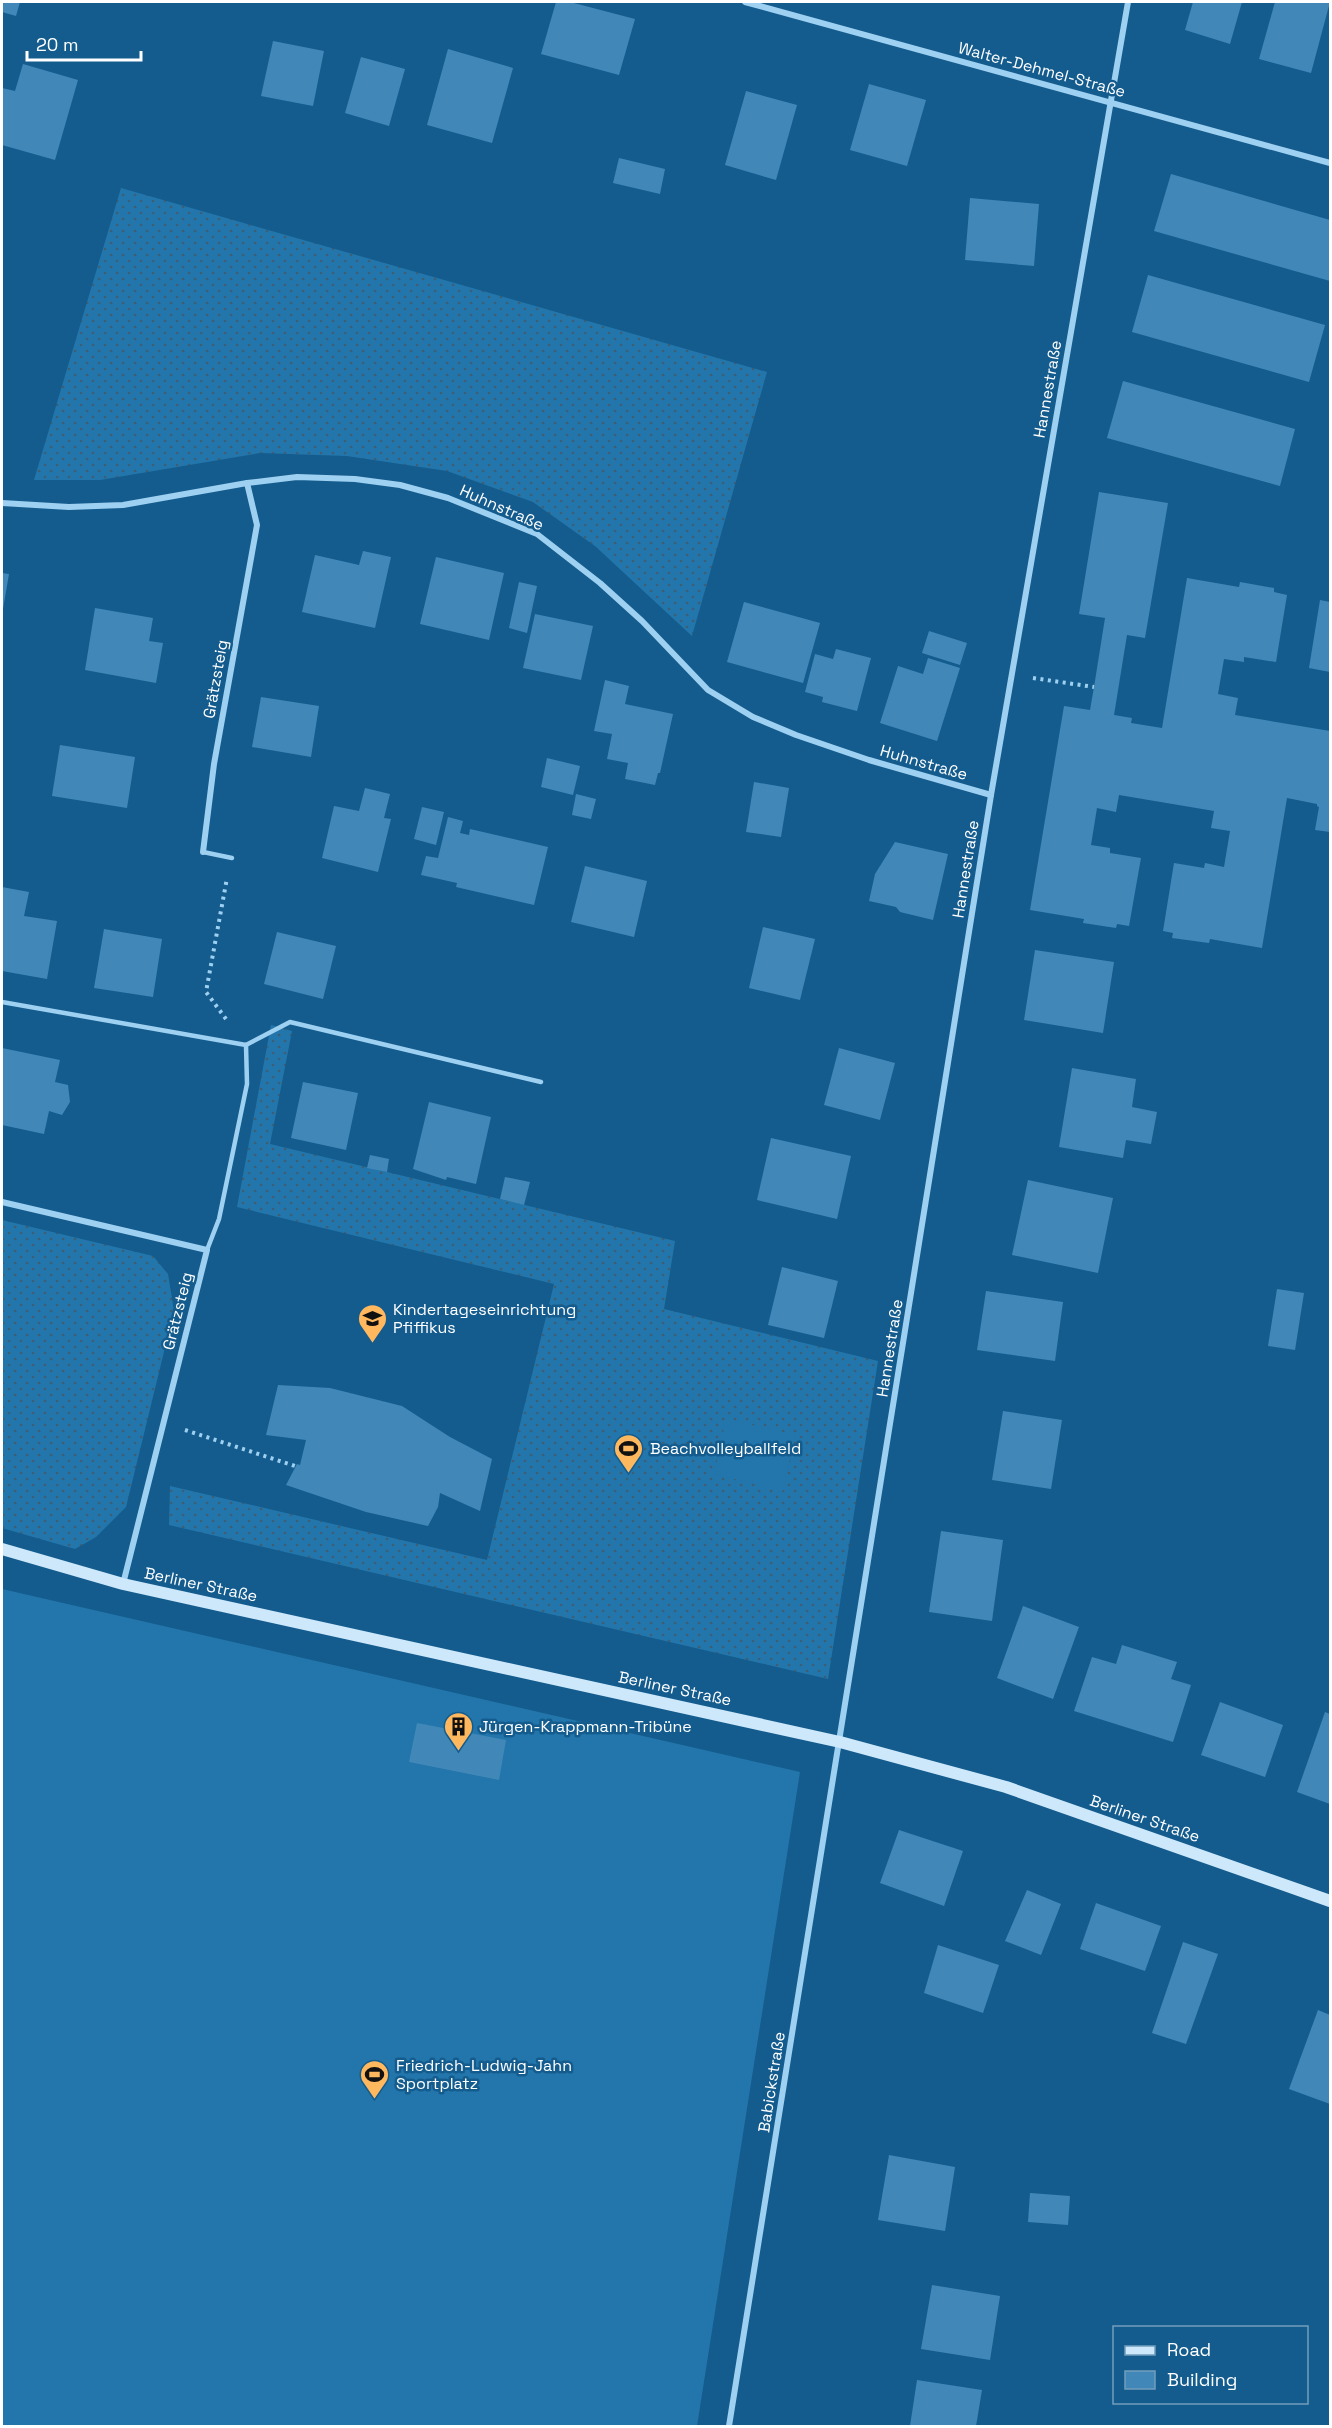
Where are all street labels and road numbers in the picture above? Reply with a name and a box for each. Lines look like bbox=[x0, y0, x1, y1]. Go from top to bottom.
street label: Walter-Dehmel-Straße bbox=[956, 37, 1128, 102]
street label: Hannestraße bbox=[1029, 339, 1066, 440]
street label: Huhnstraße bbox=[456, 480, 547, 535]
street label: Grätzsteig bbox=[198, 638, 233, 720]
street label: Huhnstraße bbox=[878, 740, 970, 785]
street label: Hannestraße bbox=[947, 819, 984, 920]
street label: Grätzsteig bbox=[158, 1270, 197, 1352]
street label: Hannestraße bbox=[871, 1298, 908, 1399]
street label: Berliner Straße bbox=[142, 1562, 259, 1607]
street label: Berliner Straße bbox=[616, 1666, 733, 1711]
street label: Berliner Straße bbox=[1087, 1790, 1203, 1847]
street label: Babickstraße bbox=[753, 2030, 790, 2134]

